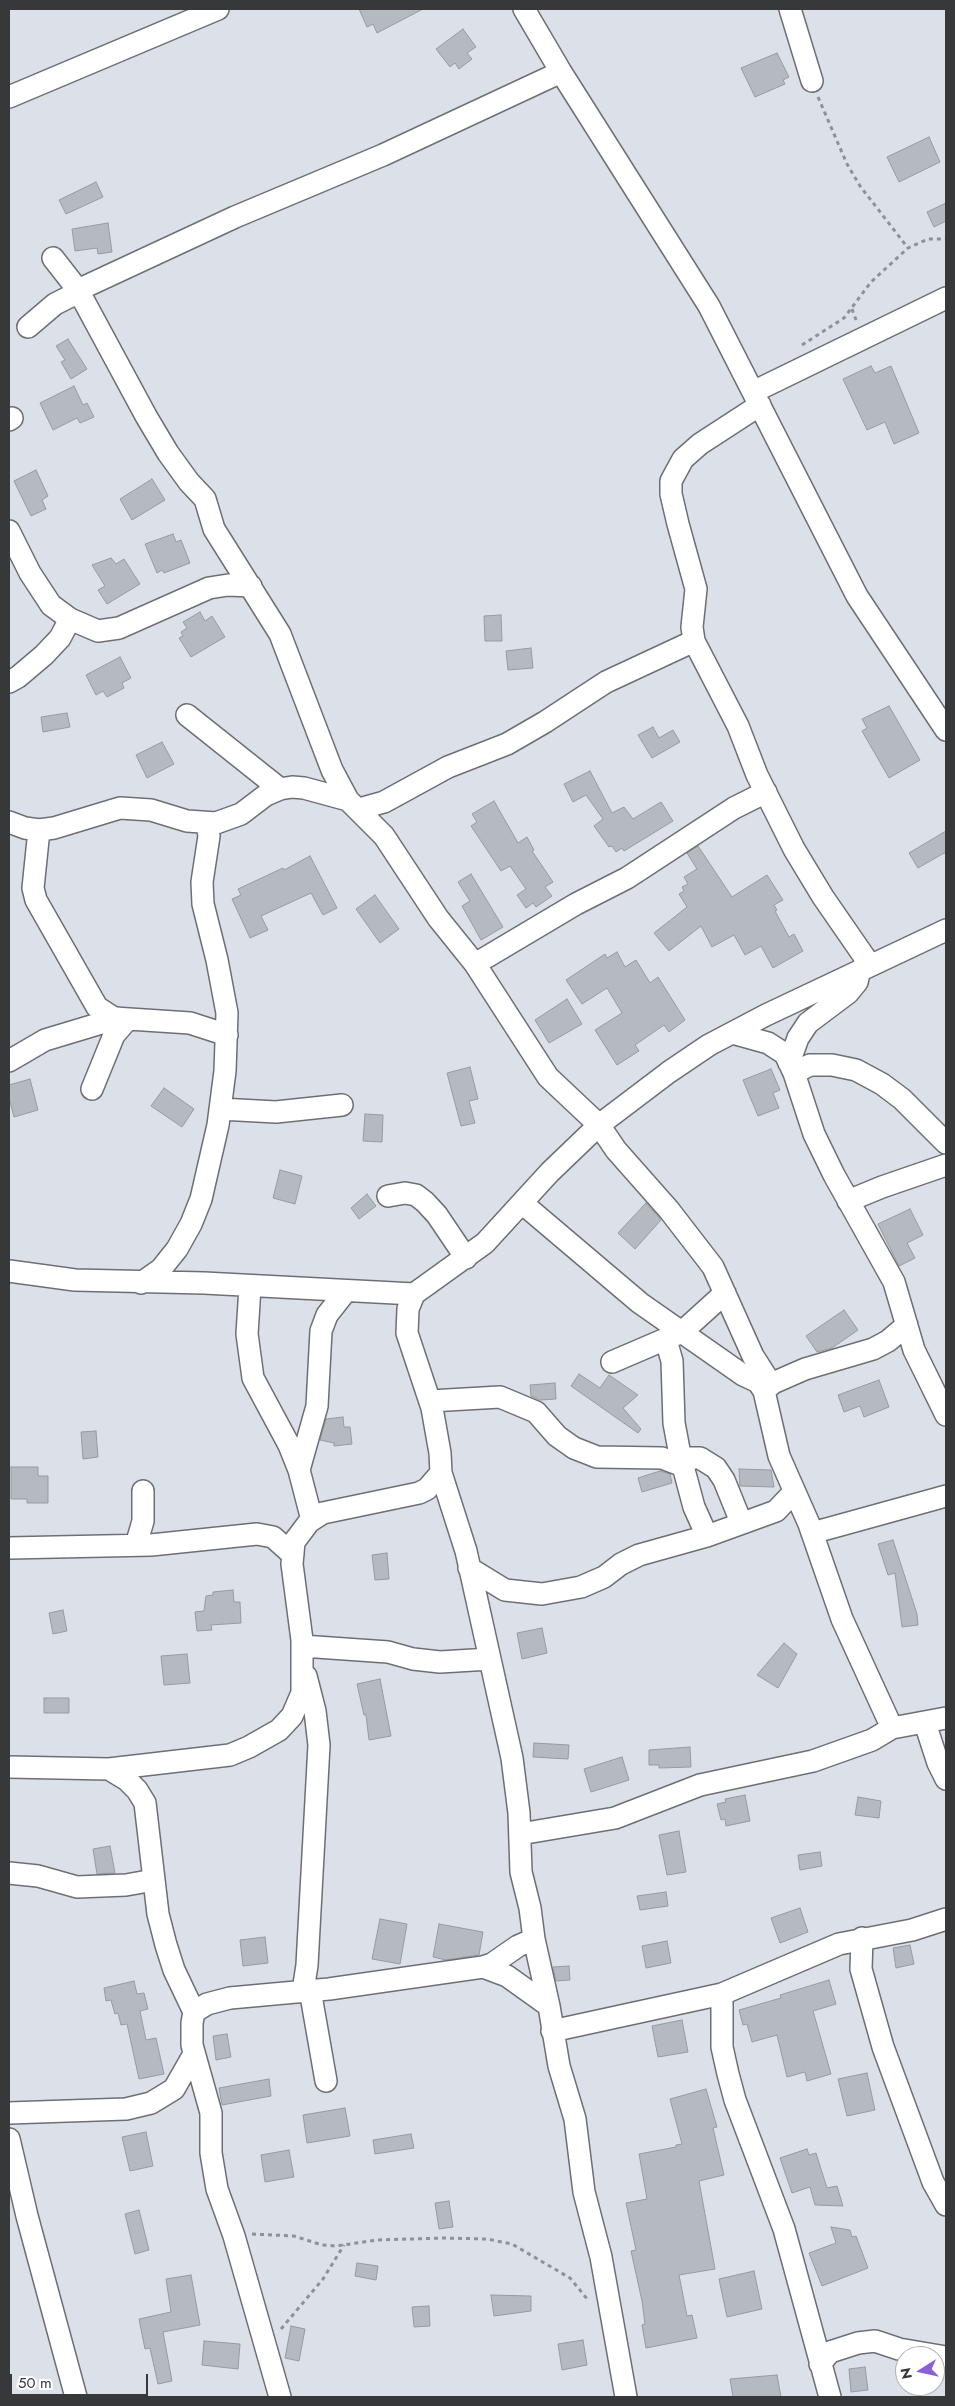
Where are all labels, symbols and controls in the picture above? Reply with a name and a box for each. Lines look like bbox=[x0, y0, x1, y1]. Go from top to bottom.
north arrow bbox=[895, 2346, 945, 2396]
scale bar bbox=[12, 2364, 150, 2396]
text: N bbox=[895, 2366, 917, 2381]
text: 50 m bbox=[18, 2372, 52, 2394]

